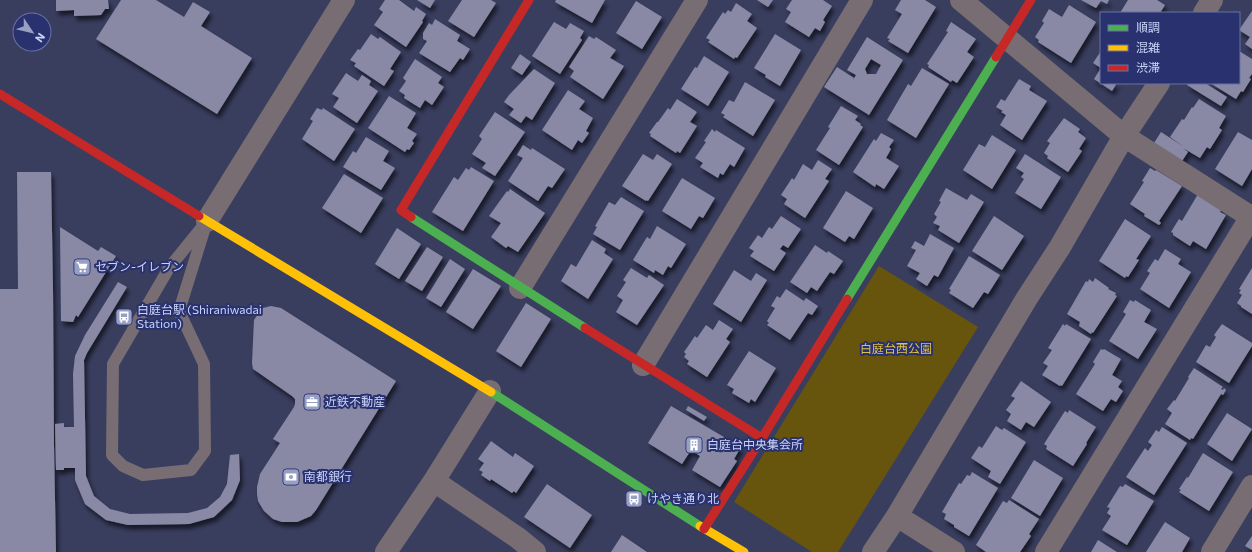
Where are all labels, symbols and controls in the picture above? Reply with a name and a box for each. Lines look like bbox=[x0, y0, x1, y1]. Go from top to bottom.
north arrow bbox=[12, 12, 52, 52]
legend bbox=[1100, 12, 1240, 84]
text: 順調 bbox=[1136, 20, 1160, 34]
text: N bbox=[33, 31, 48, 45]
text: 混雑 bbox=[1136, 40, 1160, 54]
text: 渋滞 bbox=[1136, 60, 1160, 74]
supermarket icon: セブン-イレブン bbox=[72, 257, 92, 277]
place label: セブン-イレブン bbox=[95, 259, 184, 273]
place label: 白庭台駅 (Shiraniwadai Station) bbox=[137, 302, 262, 330]
bus stop icon: 白庭台駅 (Shiraniwadai Station) bbox=[114, 307, 134, 327]
park label: 白庭台西公園 bbox=[860, 341, 932, 355]
office icon: 近鉄不動産 bbox=[302, 392, 322, 412]
place label: 近鉄不動産 bbox=[325, 394, 385, 408]
building icon: 白庭台中央集会所 bbox=[684, 435, 704, 455]
place label: 白庭台中央集会所 bbox=[707, 437, 803, 451]
bank icon: 南都銀行 bbox=[281, 467, 301, 487]
place label: 南都銀行 bbox=[304, 469, 352, 483]
bus stop icon: けやき通り北 bbox=[624, 489, 644, 509]
place label: けやき通り北 bbox=[647, 491, 719, 505]

